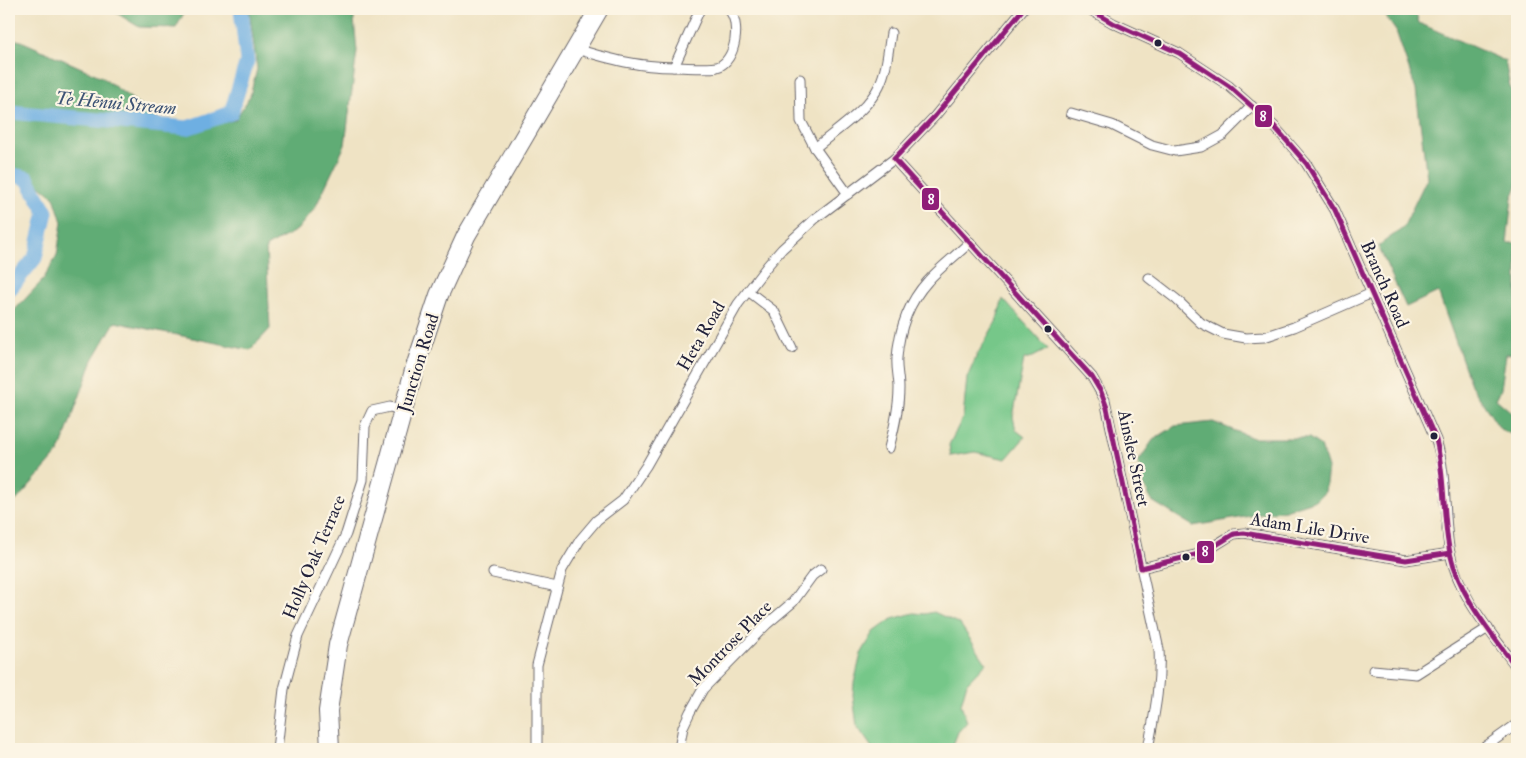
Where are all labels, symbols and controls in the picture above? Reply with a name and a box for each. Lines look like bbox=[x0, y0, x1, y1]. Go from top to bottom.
unlabelled marker bbox=[1153, 38, 1163, 48]
water label: Te Hēnui Stream bbox=[55, 86, 178, 120]
line badge: 8 bbox=[1254, 104, 1273, 128]
text: 8 bbox=[1260, 108, 1267, 125]
line badge: 8 bbox=[921, 187, 940, 211]
text: 8 bbox=[928, 191, 935, 208]
street label: Branch Road bbox=[1355, 237, 1414, 332]
street label: Heta Road bbox=[672, 297, 731, 375]
street label: Junction Road bbox=[392, 311, 445, 417]
unlabelled marker bbox=[1043, 324, 1053, 334]
street label: Ainslee Street bbox=[1112, 407, 1155, 509]
unlabelled marker bbox=[1429, 431, 1439, 441]
street label: Holly Oak Terrace bbox=[278, 491, 351, 623]
street label: Adam Lile Drive bbox=[1248, 508, 1372, 549]
line badge: 8 bbox=[1196, 540, 1215, 564]
text: 8 bbox=[1202, 543, 1209, 560]
unlabelled marker bbox=[1181, 552, 1191, 562]
street label: Montrose Place bbox=[684, 595, 777, 691]

